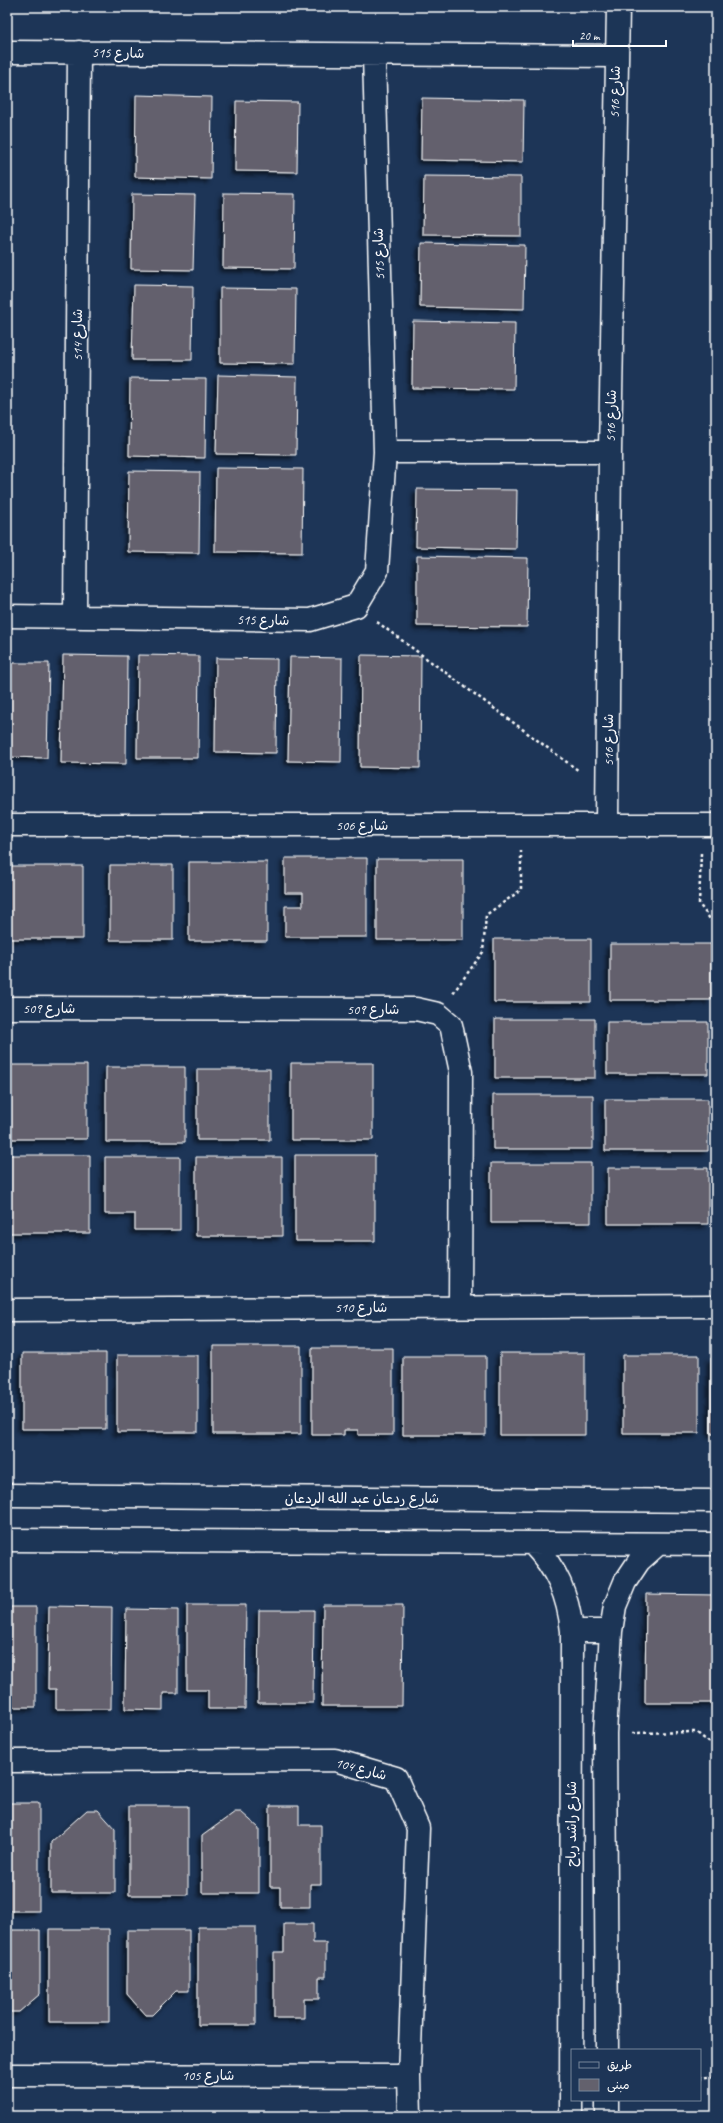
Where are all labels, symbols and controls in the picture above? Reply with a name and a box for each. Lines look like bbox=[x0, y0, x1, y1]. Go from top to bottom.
scale bar bbox=[573, 22, 666, 48]
text: 20 m bbox=[579, 28, 601, 44]
street label: شارع 515 bbox=[92, 44, 144, 63]
street label: شارع 516 bbox=[606, 66, 625, 118]
street label: شارع 515 bbox=[370, 227, 389, 281]
street label: شارع 514 bbox=[69, 309, 87, 361]
street label: شارع 516 bbox=[602, 390, 621, 442]
street label: شارع 515 bbox=[237, 611, 289, 630]
street label: شارع 516 bbox=[600, 714, 618, 766]
street label: شارع 506 bbox=[336, 817, 388, 835]
street label: شارع 509 bbox=[23, 1000, 75, 1018]
street label: شارع 509 bbox=[347, 1001, 399, 1019]
street label: شارع 510 bbox=[335, 1299, 387, 1317]
street label: شارع ردعان عبد الله الردعان bbox=[285, 1490, 439, 1508]
street label: شارع 104 bbox=[333, 1754, 389, 1785]
street label: شارع راشد رباح bbox=[563, 1781, 581, 1867]
legend bbox=[571, 2049, 701, 2101]
text: طريق bbox=[607, 2057, 632, 2073]
street label: شارع 105 bbox=[182, 2067, 234, 2085]
text: مبنى bbox=[607, 2077, 630, 2093]

